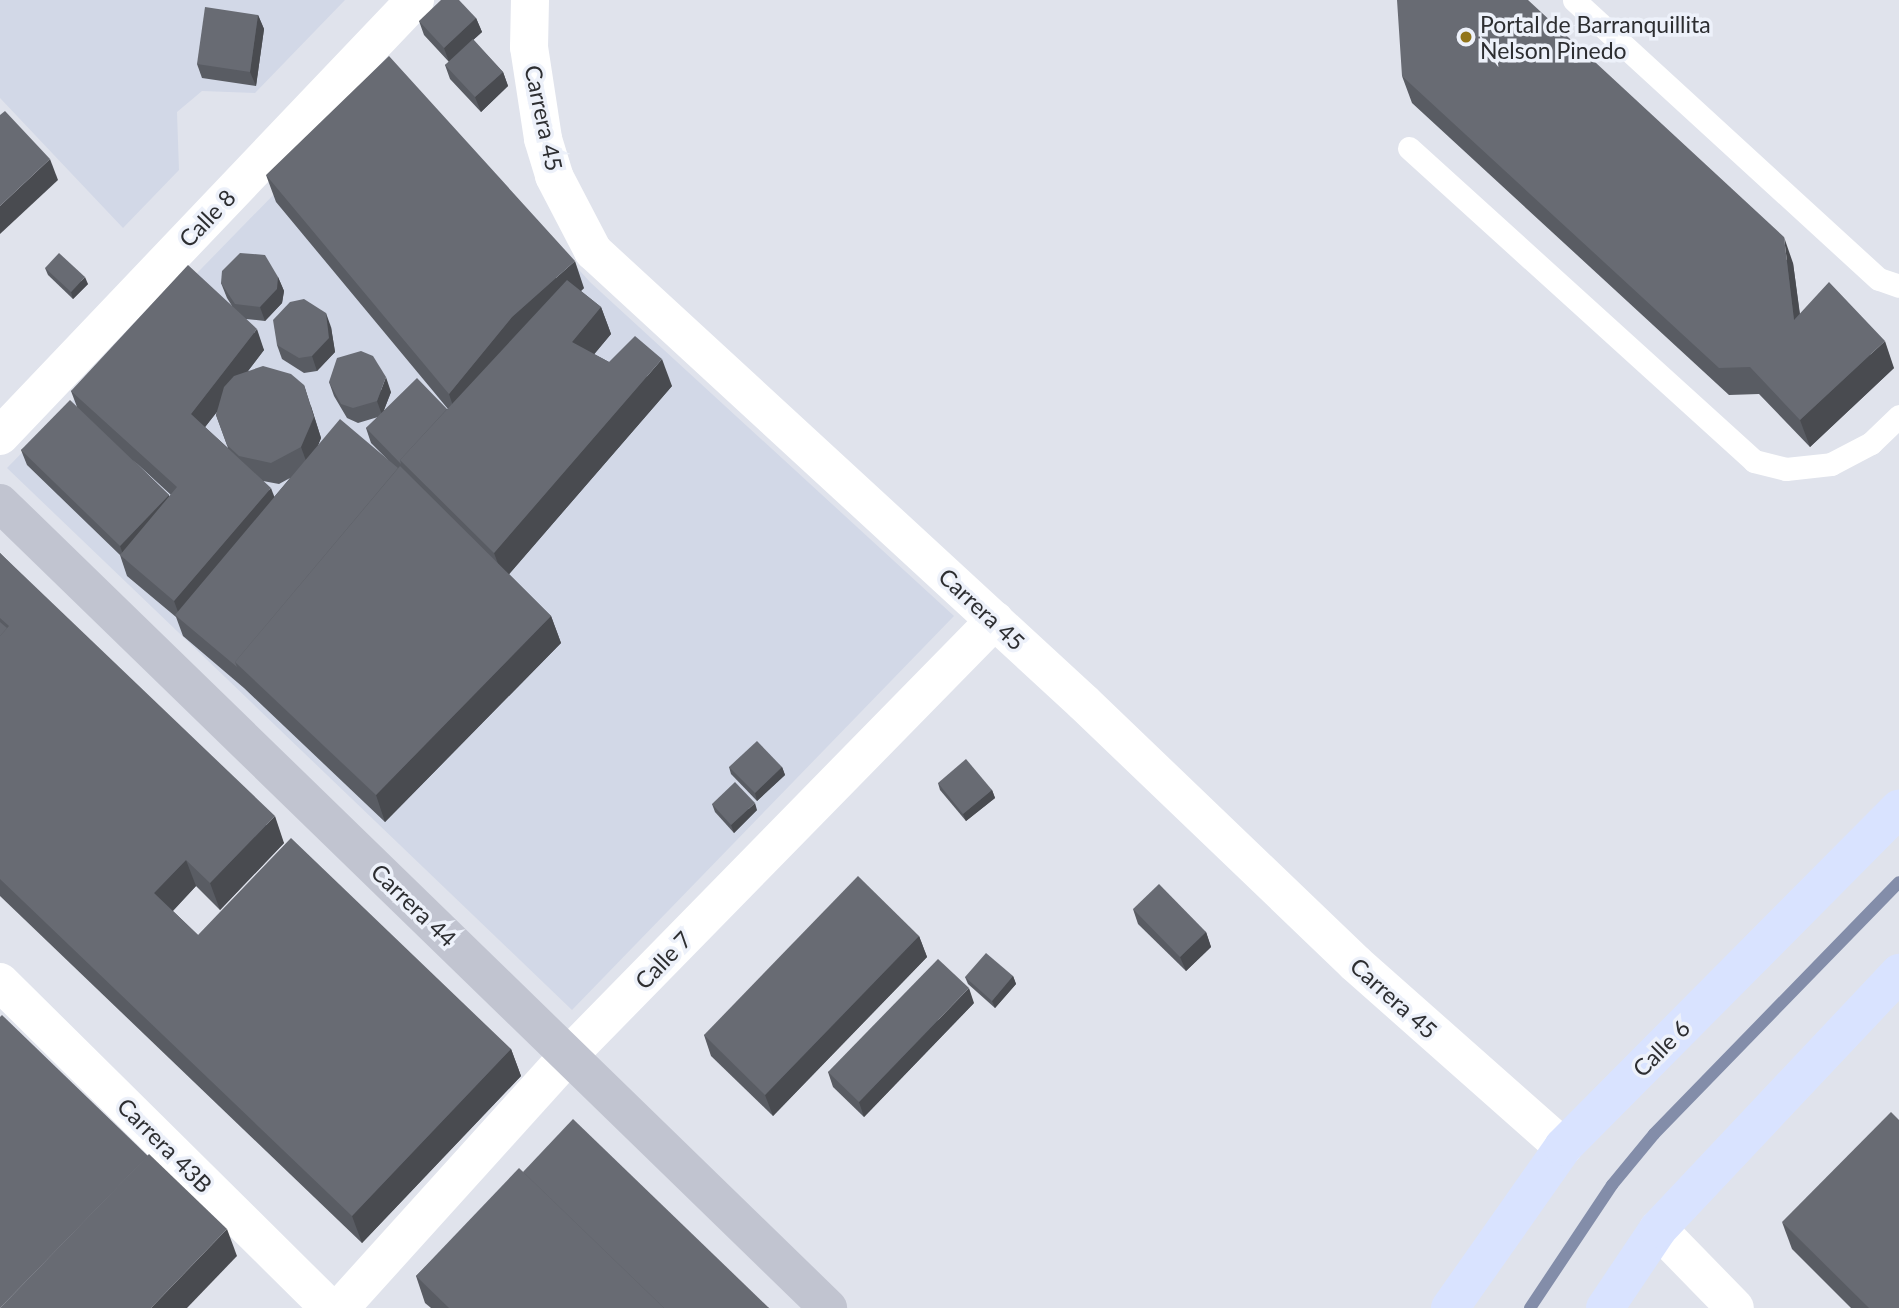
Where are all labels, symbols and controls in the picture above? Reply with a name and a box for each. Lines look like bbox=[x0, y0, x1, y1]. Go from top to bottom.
place label: Portal de Barranquillita Nelson Pinedo bbox=[1480, 10, 1711, 64]
marker: Portal de Barranquillita Nelson Pinedo bbox=[1458, 29, 1474, 45]
street label: Carrera 45 bbox=[519, 63, 569, 173]
street label: Calle 8 bbox=[173, 184, 241, 252]
street label: Carrera 45 bbox=[933, 562, 1031, 656]
street label: Carrera 44 bbox=[366, 858, 462, 952]
street label: Calle 7 bbox=[629, 926, 697, 994]
street label: Carrera 45 bbox=[1345, 952, 1443, 1044]
street label: Calle 6 bbox=[1627, 1014, 1695, 1082]
street label: Carrera 43B bbox=[112, 1092, 218, 1198]

